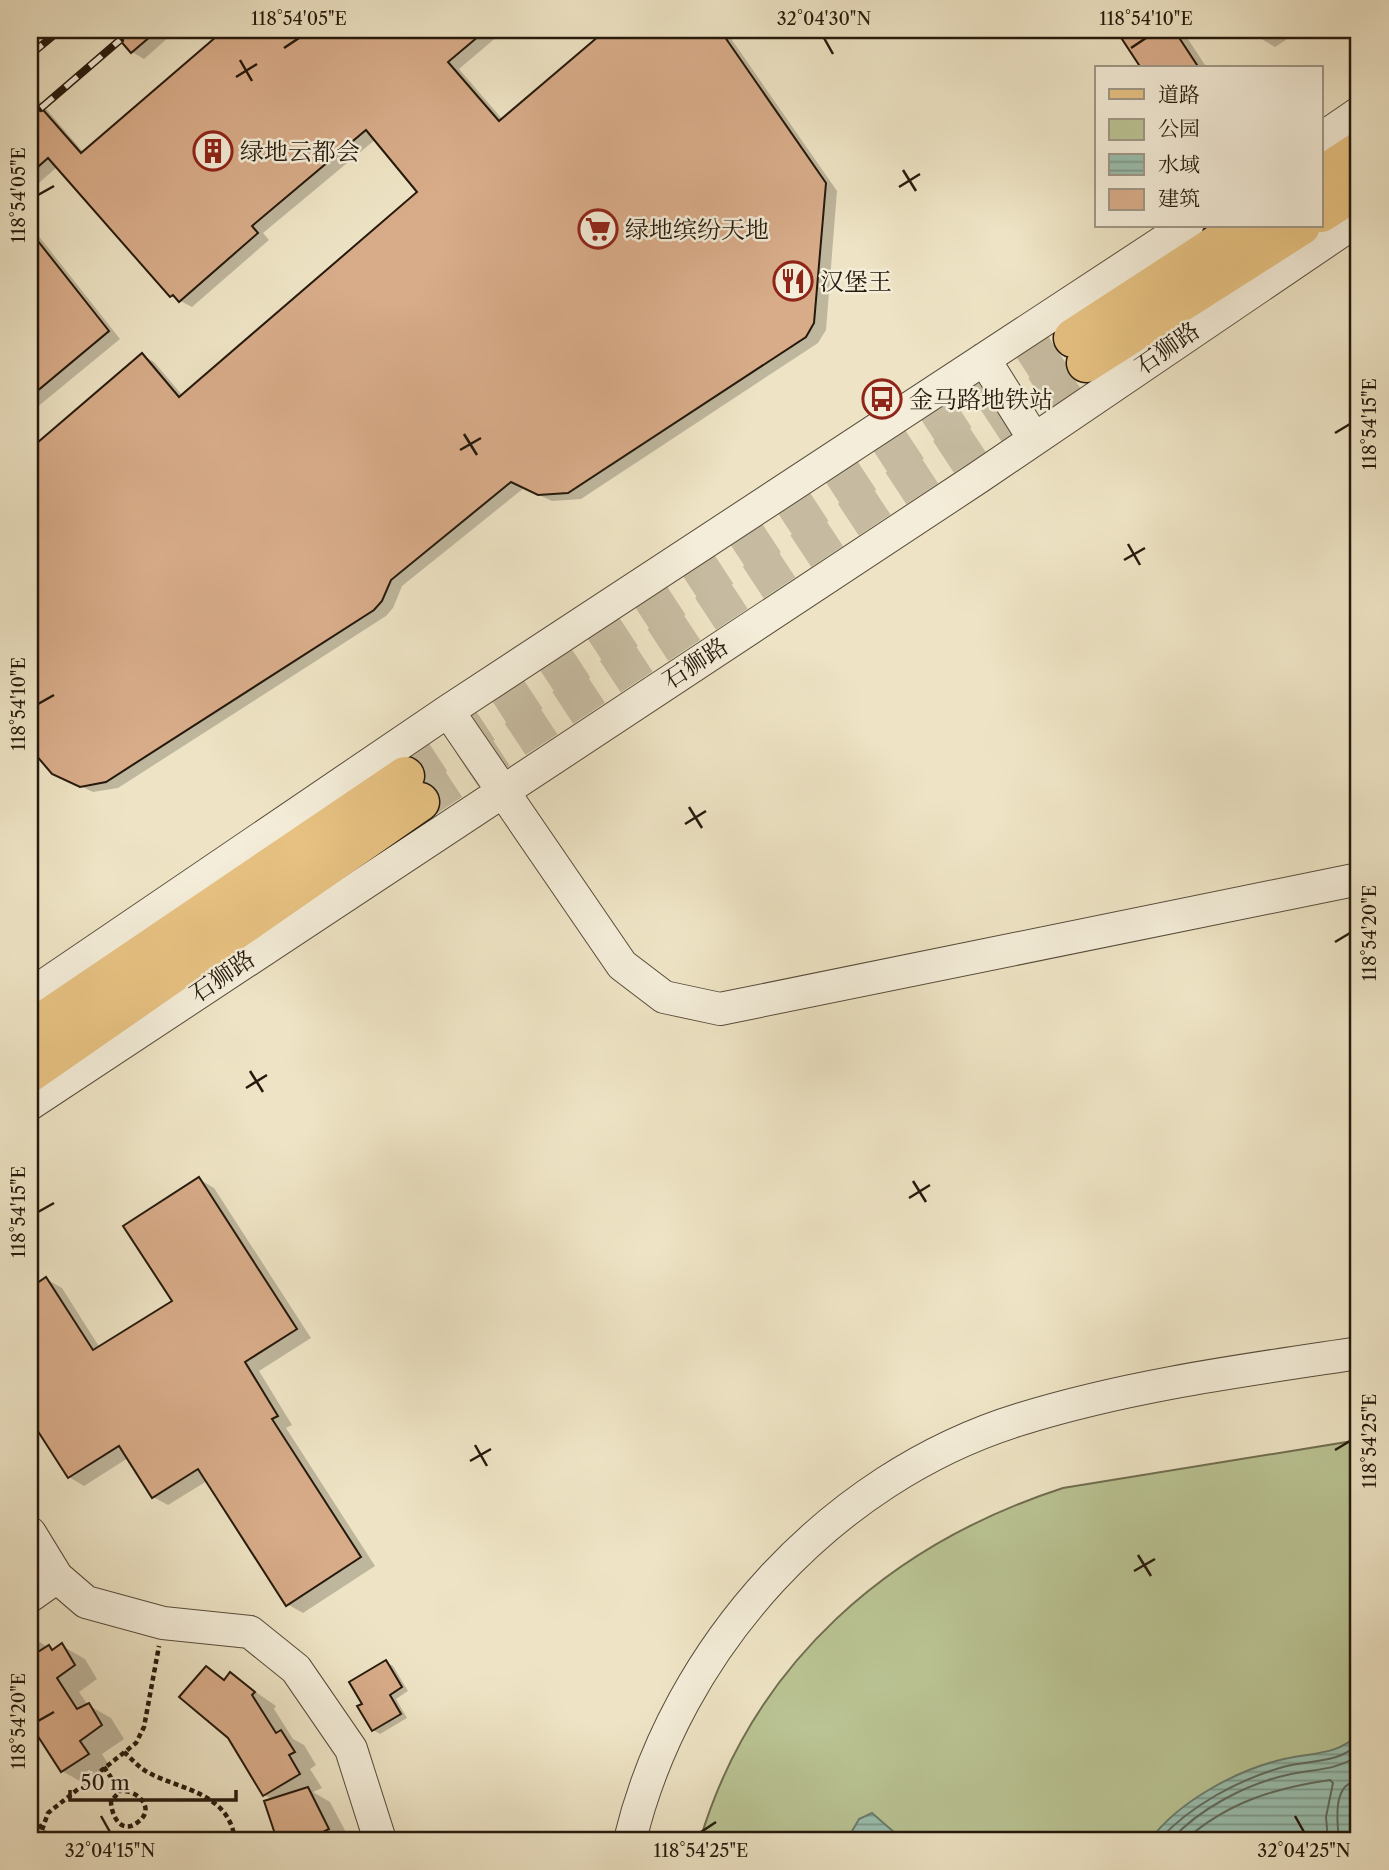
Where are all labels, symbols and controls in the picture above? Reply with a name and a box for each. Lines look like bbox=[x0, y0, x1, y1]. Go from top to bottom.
text: 118°54'05"E bbox=[251, 8, 347, 30]
text: 32°04'30"N bbox=[777, 8, 871, 30]
text: 118°54'10"E bbox=[1099, 8, 1193, 30]
legend bbox=[1095, 66, 1322, 228]
text: 道路 bbox=[1158, 82, 1200, 107]
text: 公园 bbox=[1158, 116, 1200, 141]
building icon: 绿地云都会 bbox=[192, 130, 234, 172]
place label: 绿地云都会 bbox=[240, 137, 360, 166]
text: 118°54'05"E bbox=[8, 147, 30, 243]
text: 水域 bbox=[1158, 152, 1200, 177]
text: 建筑 bbox=[1158, 186, 1200, 211]
supermarket icon: 绿地缤纷天地 bbox=[577, 208, 619, 250]
place label: 绿地缤纷天地 bbox=[625, 215, 769, 244]
restaurant icon: 汉堡王 bbox=[772, 260, 814, 302]
place label: 汉堡王 bbox=[820, 267, 892, 296]
street label: 石狮路 bbox=[1129, 315, 1205, 381]
bus stop icon: 金马路地铁站 bbox=[861, 378, 903, 420]
text: 118°54'15"E bbox=[1359, 378, 1381, 470]
place label: 金马路地铁站 bbox=[909, 385, 1053, 414]
street label: 石狮路 bbox=[657, 631, 733, 695]
text: 118°54'10"E bbox=[8, 657, 30, 751]
text: 118°54'20"E bbox=[1359, 885, 1381, 981]
street label: 石狮路 bbox=[184, 944, 260, 1008]
text: 118°54'15"E bbox=[8, 1166, 30, 1258]
text: 118°54'25"E bbox=[1359, 1394, 1381, 1488]
text: 118°54'20"E bbox=[8, 1673, 30, 1769]
scale bar bbox=[70, 1758, 236, 1802]
text: 50 m bbox=[80, 1770, 130, 1795]
text: 32°04'15"N bbox=[65, 1840, 155, 1862]
text: 118°54'25"E bbox=[654, 1840, 748, 1862]
text: 32°04'25"N bbox=[1257, 1840, 1351, 1862]

